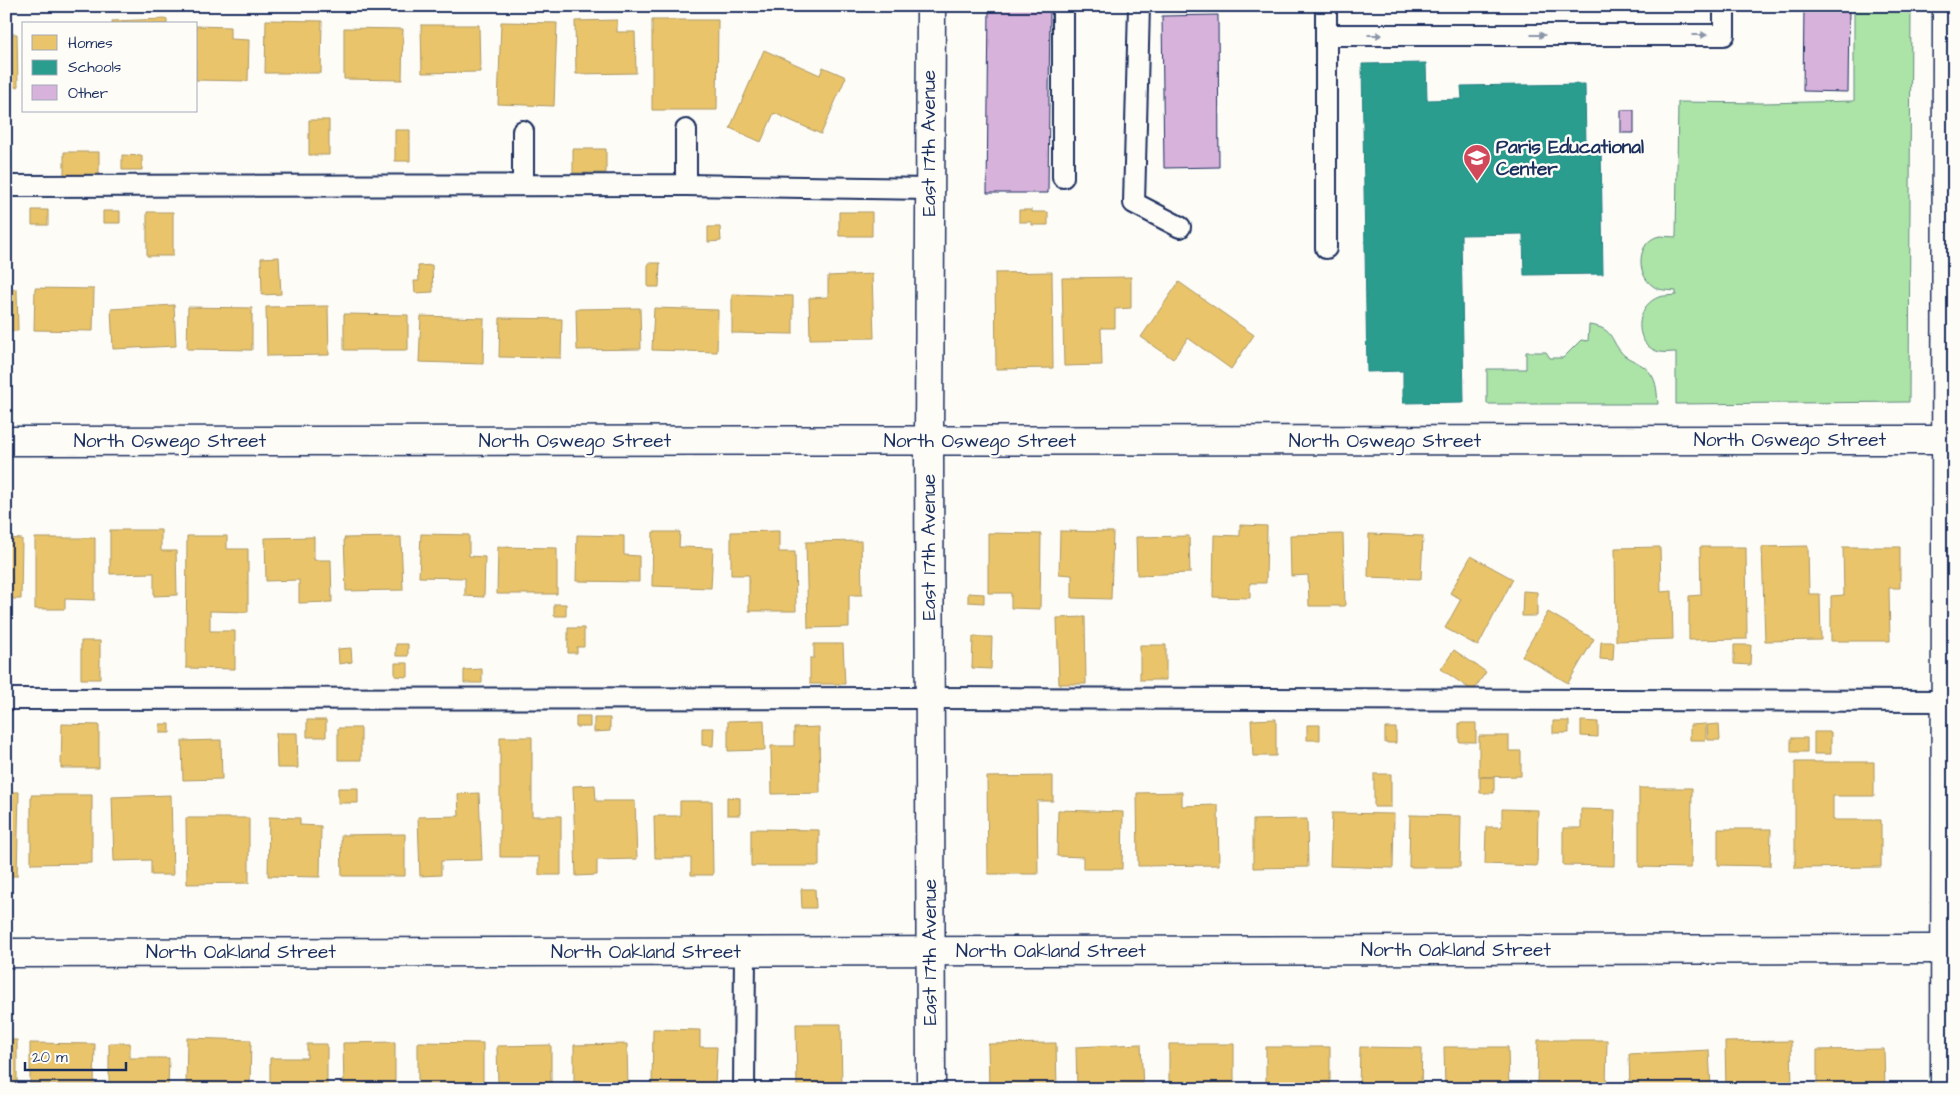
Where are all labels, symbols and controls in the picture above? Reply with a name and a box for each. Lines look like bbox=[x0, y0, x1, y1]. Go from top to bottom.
legend bbox=[22, 22, 198, 112]
one-way arrow bbox=[1367, 31, 1383, 39]
one-way arrow bbox=[1530, 31, 1546, 39]
one-way arrow bbox=[1692, 31, 1708, 39]
text: Homes bbox=[68, 33, 113, 54]
text: Schools bbox=[68, 57, 122, 78]
street label: East 17th Avenue bbox=[916, 70, 943, 216]
text: Other bbox=[68, 83, 108, 104]
place label: Paris Educational Center bbox=[1496, 134, 1644, 183]
school or university icon: Paris Educational Center bbox=[1462, 143, 1492, 182]
street label: North Oswego Street bbox=[1694, 427, 1887, 455]
street label: North Oswego Street bbox=[74, 428, 267, 456]
street label: North Oswego Street bbox=[479, 428, 672, 456]
street label: North Oswego Street bbox=[884, 428, 1077, 456]
street label: North Oswego Street bbox=[1289, 428, 1482, 456]
street label: East 17th Avenue bbox=[916, 474, 943, 620]
street label: East 17th Avenue bbox=[917, 879, 944, 1025]
street label: North Oakland Street bbox=[1361, 937, 1551, 964]
street label: North Oakland Street bbox=[956, 938, 1146, 965]
street label: North Oakland Street bbox=[146, 939, 336, 966]
street label: North Oakland Street bbox=[551, 939, 741, 966]
scale bar bbox=[25, 1040, 126, 1072]
text: 20 m bbox=[32, 1047, 68, 1068]

